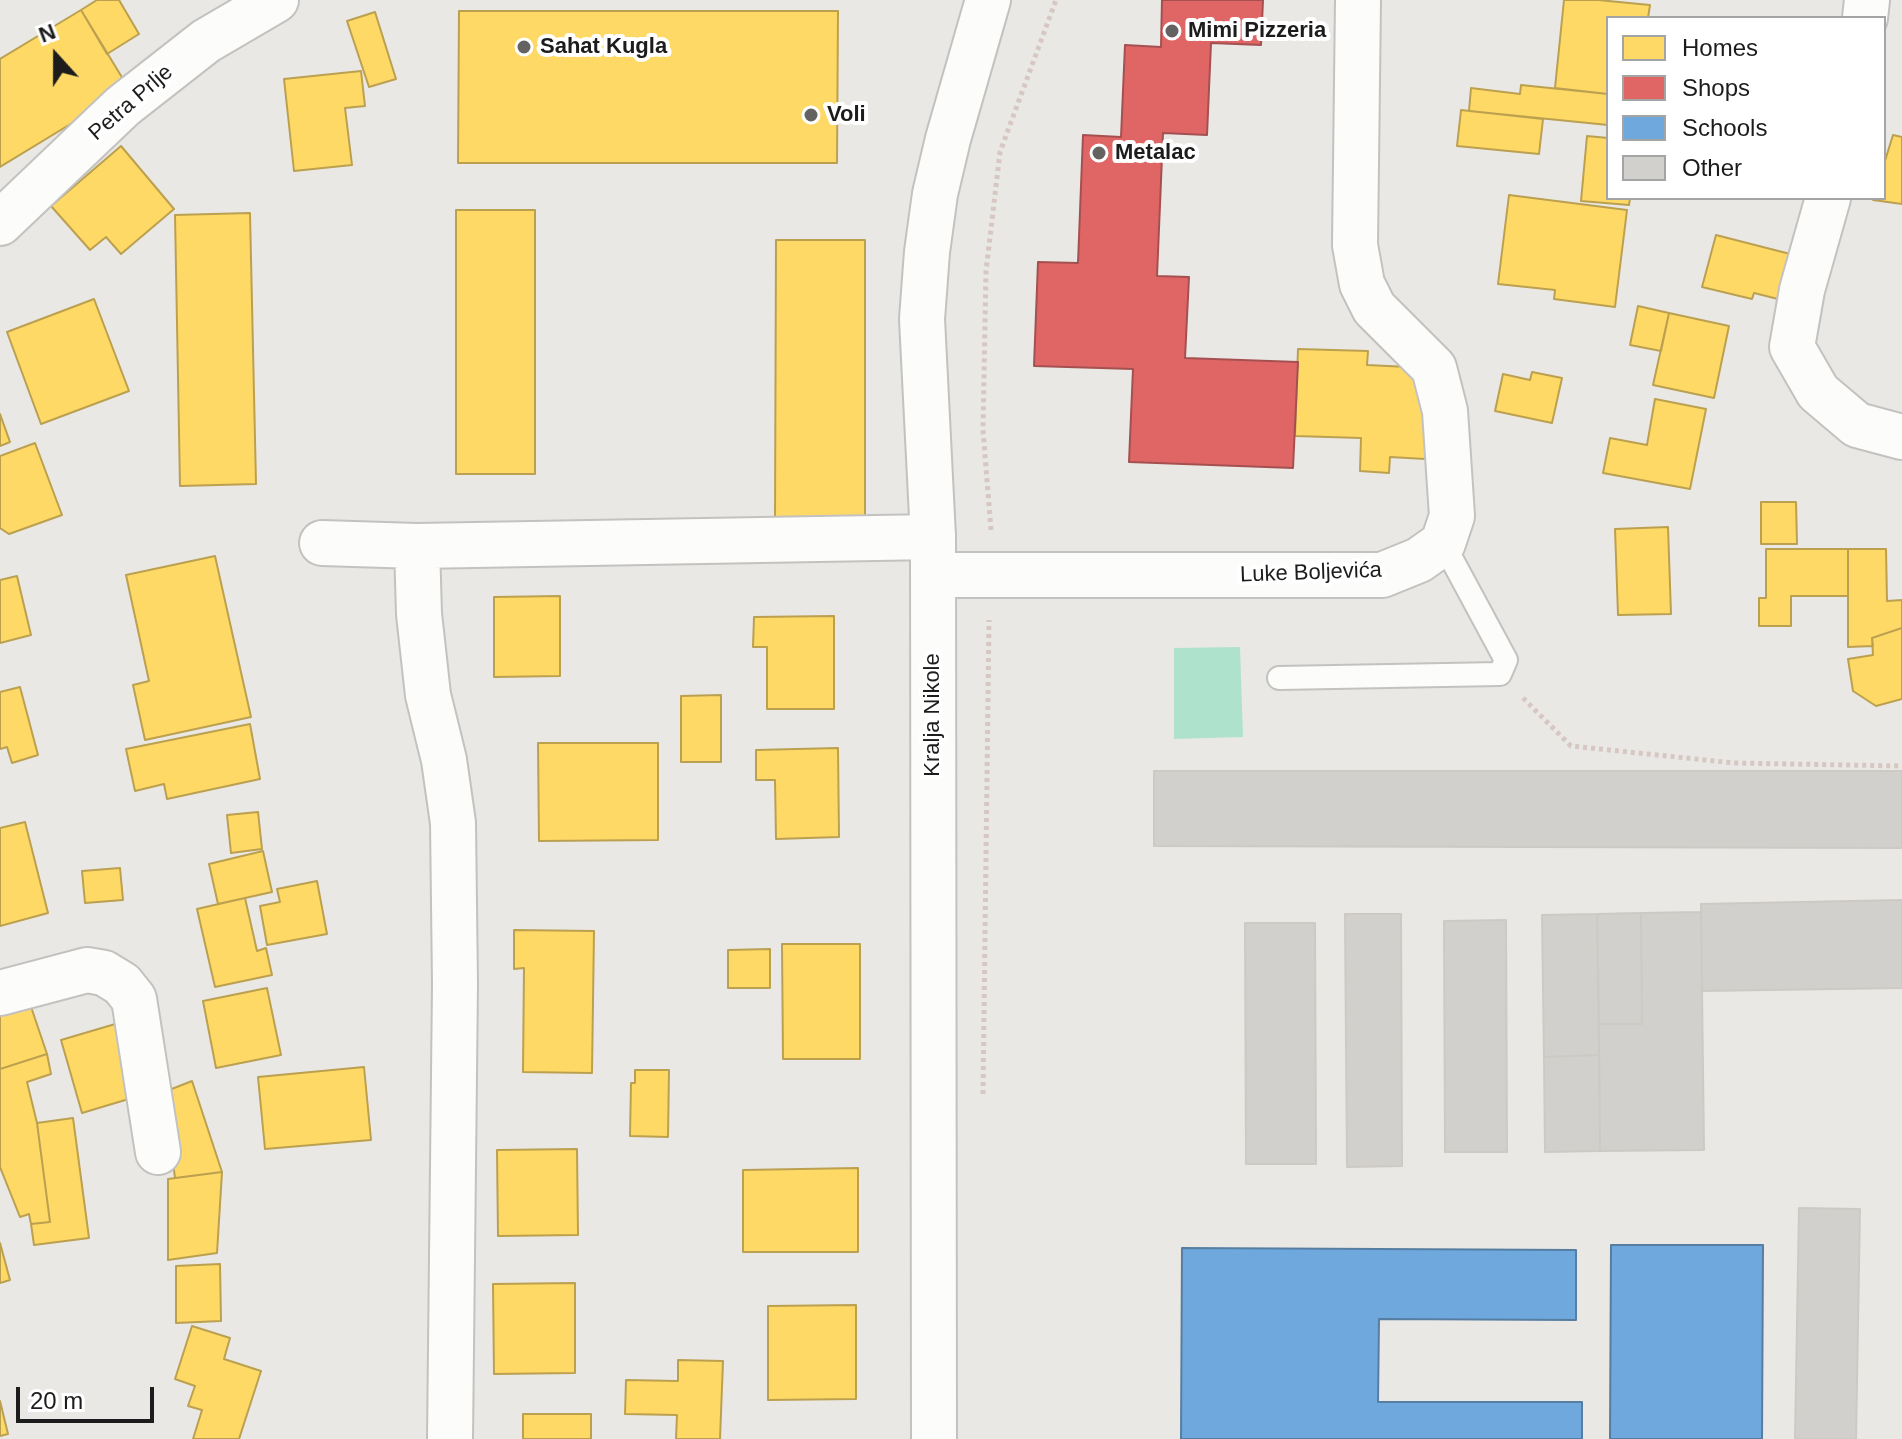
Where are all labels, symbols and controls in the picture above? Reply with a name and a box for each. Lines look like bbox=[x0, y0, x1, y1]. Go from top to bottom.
north arrow bbox=[16, 16, 96, 96]
legend bbox=[1606, 16, 1886, 200]
place label: Mimi Pizzeria bbox=[1188, 18, 1326, 44]
text: N bbox=[35, 19, 59, 48]
marker: Mimi Pizzeria bbox=[1163, 22, 1181, 40]
place label: Sahat Kugla bbox=[540, 34, 667, 60]
text: Homes bbox=[1682, 34, 1758, 61]
marker: Sahat Kugla bbox=[515, 38, 533, 56]
street label: Petra Prlje bbox=[84, 59, 178, 147]
text: Shops bbox=[1682, 74, 1750, 101]
place label: Voli bbox=[827, 102, 866, 128]
marker: Voli bbox=[802, 106, 820, 124]
text: Schools bbox=[1682, 114, 1767, 141]
place label: Metalac bbox=[1115, 140, 1196, 166]
marker: Metalac bbox=[1090, 144, 1108, 162]
text: Other bbox=[1682, 154, 1742, 181]
street label: Luke Boljevića bbox=[1240, 557, 1382, 589]
street label: Kralja Nikole bbox=[920, 653, 946, 777]
scale bar bbox=[20, 1371, 158, 1421]
text: 20 m bbox=[30, 1387, 83, 1414]

